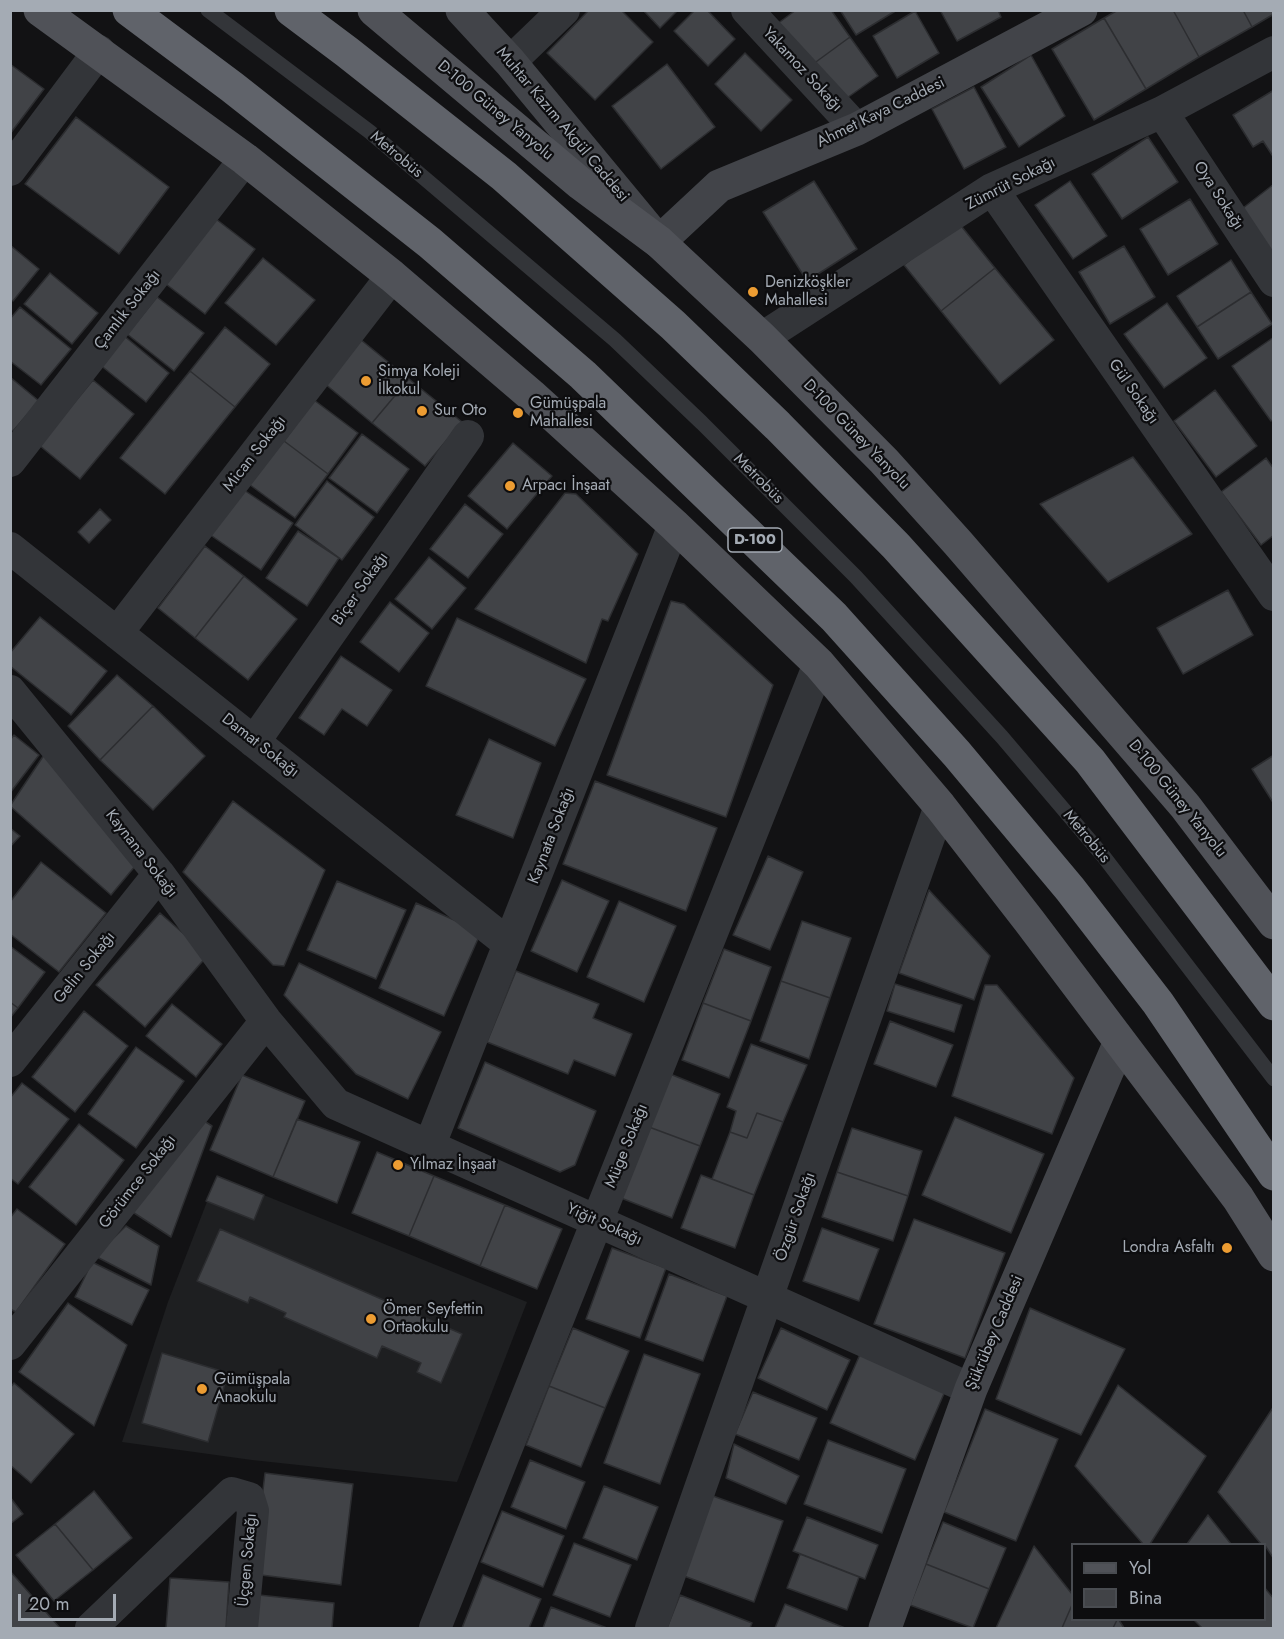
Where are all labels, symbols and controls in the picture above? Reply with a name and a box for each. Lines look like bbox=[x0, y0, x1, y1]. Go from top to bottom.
street label: Yakamoz Sokağı bbox=[758, 24, 846, 116]
street label: Muhtar Kazım Akgül Caddesi bbox=[492, 44, 632, 206]
street label: D-100 Güney Yanyolu bbox=[433, 57, 557, 165]
street label: Ahmet Kaya Caddesi bbox=[814, 74, 948, 152]
street label: Metrobüs bbox=[366, 127, 426, 183]
street label: Zümrüt Sokağı bbox=[963, 153, 1059, 215]
street label: Oya Sokağı bbox=[1189, 158, 1247, 234]
street label: Çamlık Sokağı bbox=[91, 266, 165, 354]
place label: Denizköşkler Mahallesi bbox=[765, 273, 850, 311]
marker: Denizköşkler Mahallesi bbox=[746, 285, 760, 299]
street label: Gül Sokağı bbox=[1104, 356, 1162, 428]
place label: Simya Koleji İlkokul bbox=[378, 362, 460, 400]
marker: Simya Koleji İlkokul bbox=[359, 374, 373, 388]
street label: D-100 Güney Yanyolu bbox=[799, 376, 913, 494]
place label: Gümüşpala Mahallesi bbox=[530, 394, 606, 432]
place label: Sur Oto bbox=[434, 401, 487, 421]
marker: Sur Oto bbox=[415, 404, 429, 418]
marker: Gümüşpala Mahallesi bbox=[511, 406, 525, 420]
street label: Mican Sokağı bbox=[219, 412, 291, 496]
street label: Metrobüs bbox=[729, 450, 787, 508]
place label: Arpacı İnşaat bbox=[522, 476, 609, 496]
marker: Arpacı İnşaat bbox=[503, 479, 517, 493]
road number: D-100 bbox=[728, 528, 782, 552]
street label: Biçer Sokağı bbox=[329, 549, 393, 629]
street label: Damat Sokağı bbox=[217, 710, 303, 782]
street label: D-100 Güney Yanyolu bbox=[1124, 736, 1230, 862]
street label: Kaynata Sokağı bbox=[525, 785, 579, 887]
street label: Kaynana Sokağı bbox=[101, 806, 181, 902]
street label: Metrobüs bbox=[1058, 807, 1114, 867]
street label: Gelin Sokağı bbox=[50, 928, 120, 1008]
street label: Müge Sokağı bbox=[601, 1101, 653, 1191]
street label: Görümce Sokağı bbox=[95, 1131, 181, 1233]
place label: Yılmaz İnşaat bbox=[410, 1155, 496, 1175]
marker: Yılmaz İnşaat bbox=[391, 1158, 405, 1172]
street label: Özgür Sokağı bbox=[772, 1170, 820, 1264]
street label: Yiğit Sokağı bbox=[563, 1200, 645, 1250]
place label: Londra Asfaltı bbox=[1123, 1238, 1215, 1258]
marker: Londra Asfaltı bbox=[1220, 1241, 1234, 1255]
street label: Şükrübey Caddesi bbox=[962, 1273, 1028, 1393]
place label: Ömer Seyfettin Ortaokulu bbox=[383, 1300, 484, 1338]
marker: Ömer Seyfettin Ortaokulu bbox=[364, 1312, 378, 1326]
place label: Gümüşpala Anaokulu bbox=[214, 1370, 290, 1408]
marker: Gümüşpala Anaokulu bbox=[195, 1382, 209, 1396]
street label: Üçgen Sokağı bbox=[234, 1512, 262, 1608]
legend bbox=[1071, 1543, 1266, 1621]
text: Yol bbox=[1129, 1555, 1151, 1581]
scale bar bbox=[21, 1582, 118, 1620]
text: Bina bbox=[1129, 1585, 1162, 1611]
text: 20 m bbox=[29, 1591, 69, 1617]

